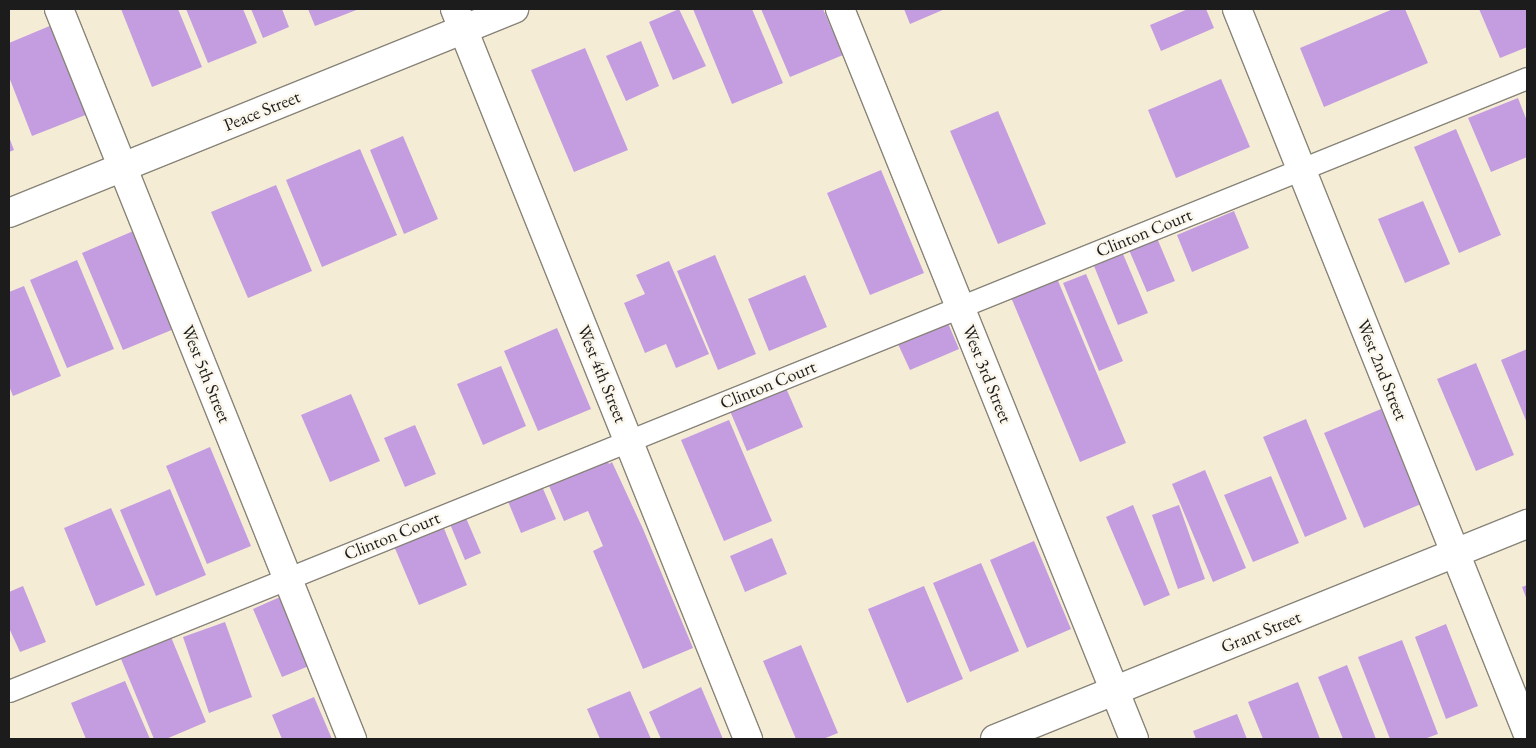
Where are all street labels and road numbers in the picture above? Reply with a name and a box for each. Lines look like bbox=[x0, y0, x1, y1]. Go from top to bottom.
street label: Peace Street bbox=[221, 86, 303, 136]
street label: Clinton Court bbox=[1093, 204, 1195, 262]
street label: West 2nd Street bbox=[1352, 316, 1412, 424]
street label: West 5th Street bbox=[177, 322, 235, 426]
street label: West 4th Street bbox=[573, 322, 631, 426]
street label: West 3rd Street bbox=[958, 322, 1016, 426]
street label: Clinton Court bbox=[717, 356, 819, 414]
street label: Clinton Court bbox=[341, 507, 443, 565]
street label: Grant Street bbox=[1218, 606, 1304, 658]

